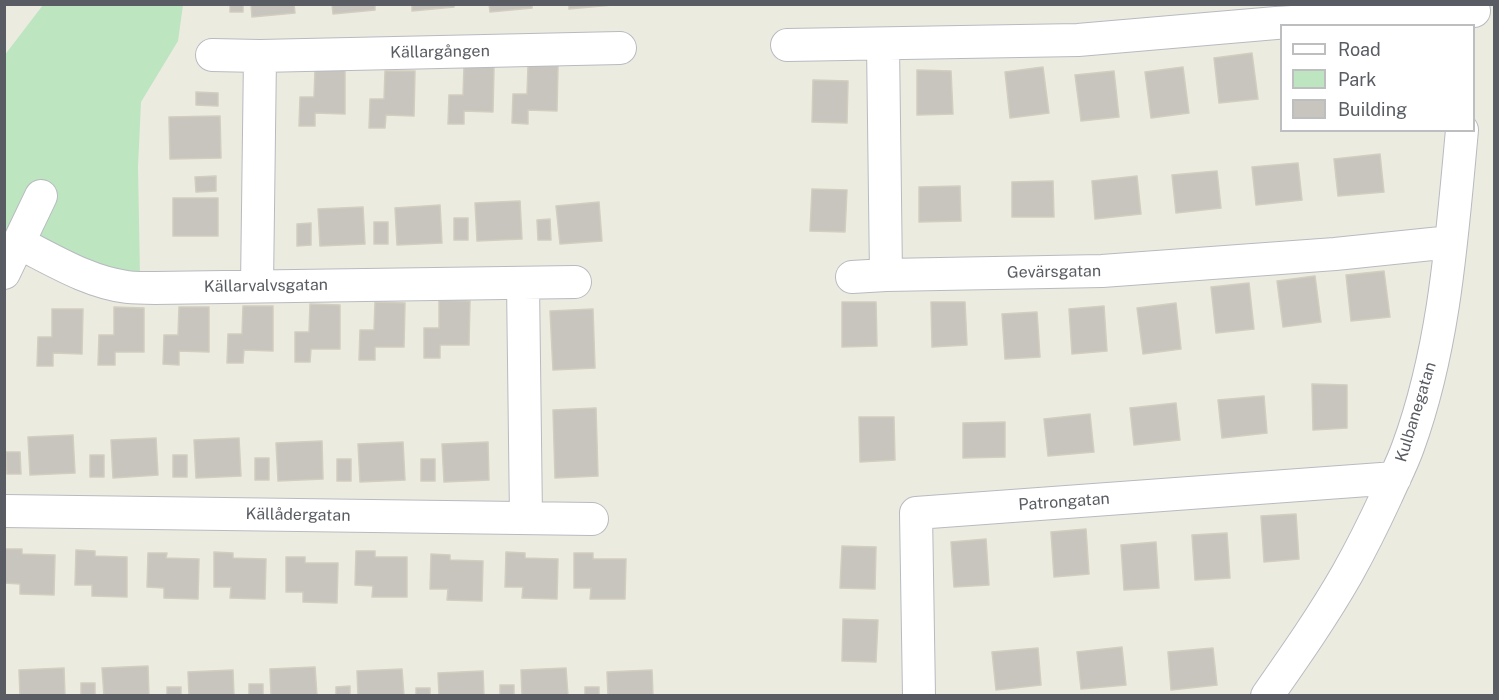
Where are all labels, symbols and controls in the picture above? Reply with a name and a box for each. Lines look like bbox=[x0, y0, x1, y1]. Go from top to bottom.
legend bbox=[1280, 24, 1475, 132]
text: Road bbox=[1338, 39, 1381, 60]
street label: Källargången bbox=[390, 42, 490, 62]
text: Park bbox=[1338, 69, 1376, 90]
text: Building bbox=[1338, 99, 1407, 120]
street label: Gevärsgatan bbox=[1007, 262, 1101, 282]
street label: Källarvalvsgatan bbox=[204, 275, 328, 297]
street label: Kulbanegatan bbox=[1392, 360, 1440, 464]
street label: Patrongatan bbox=[1018, 489, 1110, 515]
street label: Källådergatan bbox=[245, 504, 351, 526]

